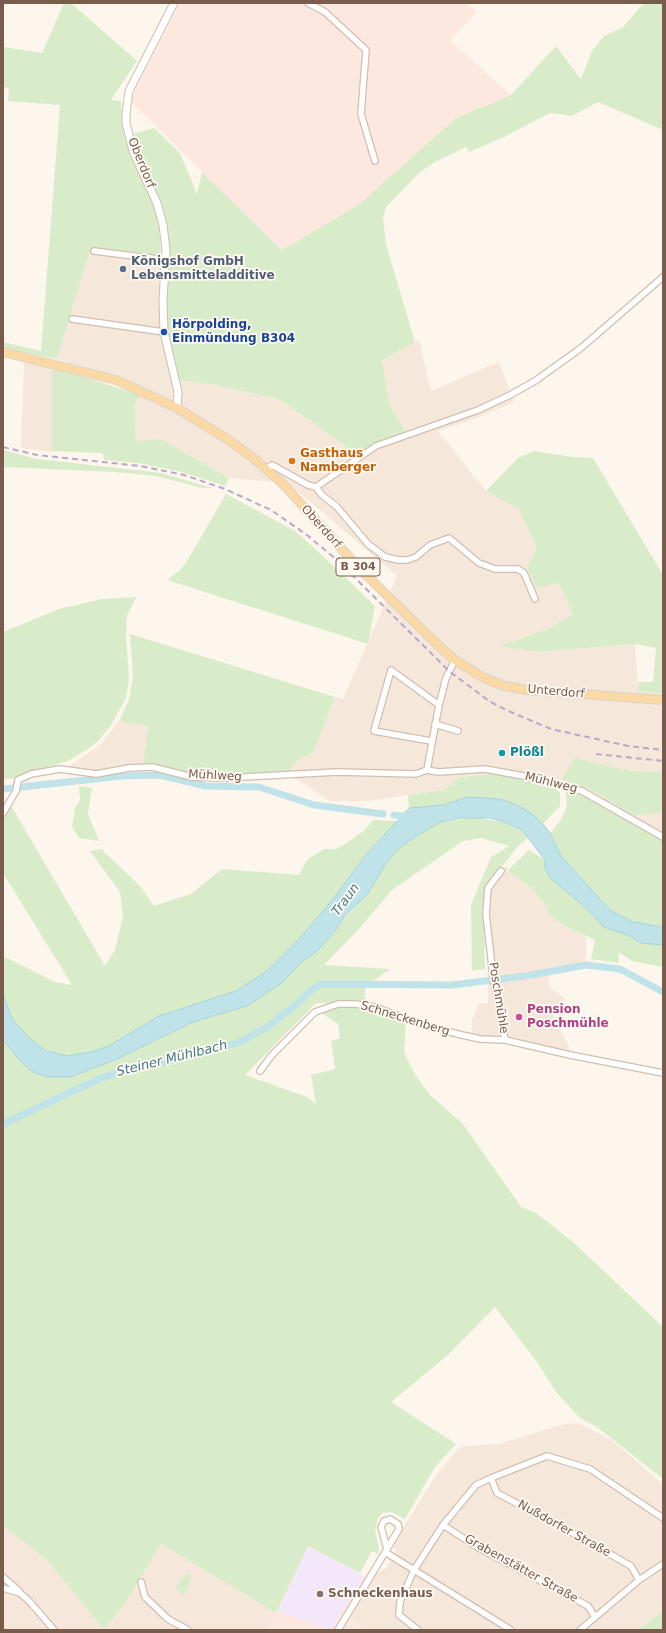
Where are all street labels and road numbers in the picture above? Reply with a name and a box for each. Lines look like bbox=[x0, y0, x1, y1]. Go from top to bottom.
street label: Oberdorf bbox=[124, 136, 158, 190]
street label: Oberdorf bbox=[298, 502, 344, 552]
road number: B 304 bbox=[336, 558, 380, 576]
street label: Unterdorf bbox=[527, 682, 585, 702]
street label: Mühlweg bbox=[188, 767, 242, 785]
street label: Mühlweg bbox=[523, 770, 579, 796]
street label: Poschmühle bbox=[485, 961, 511, 1035]
street label: Schneckenberg bbox=[359, 999, 451, 1039]
street label: Nußdorfer Straße bbox=[515, 1498, 613, 1560]
street label: Grabenstätter Straße bbox=[462, 1532, 580, 1606]

